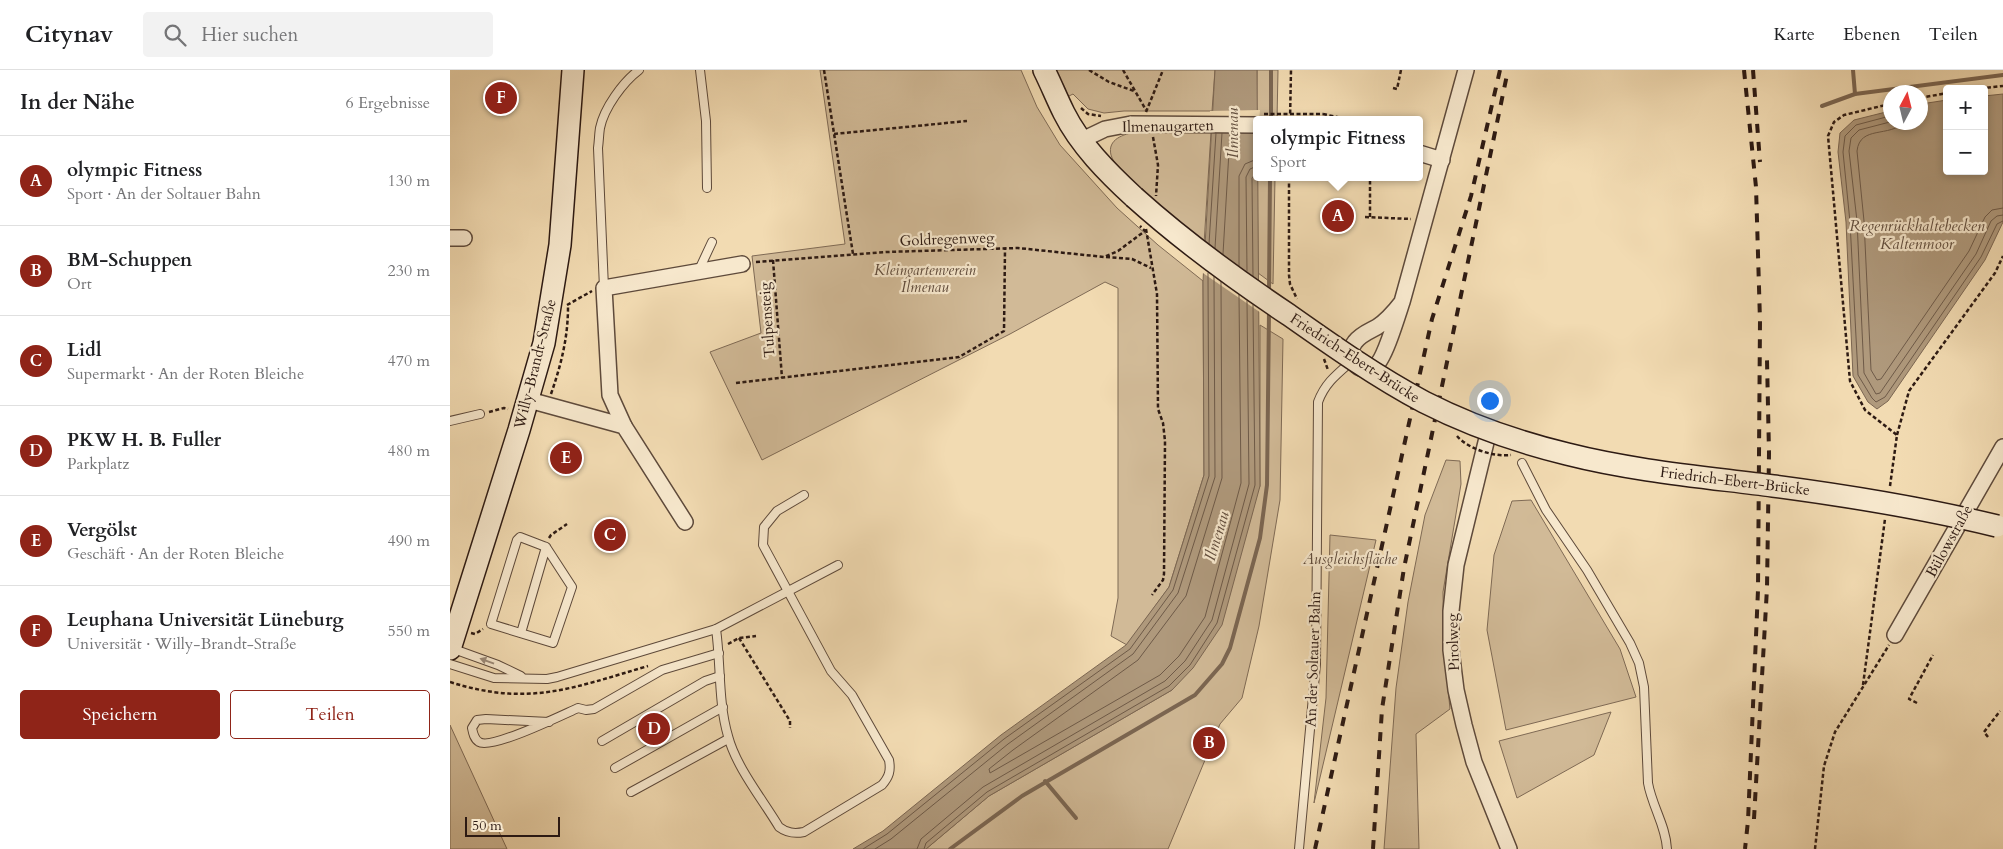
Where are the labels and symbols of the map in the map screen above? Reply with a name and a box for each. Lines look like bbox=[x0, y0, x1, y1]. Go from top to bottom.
pin: F bbox=[485, 79, 517, 117]
north arrow bbox=[1883, 85, 1928, 130]
water label: Ilmenau bbox=[1222, 107, 1244, 159]
street label: Ilmenaugarten bbox=[1122, 115, 1215, 137]
pin: A bbox=[1322, 197, 1354, 235]
water label: Regenrückhaltebecken Kaltenmoor bbox=[1849, 215, 1985, 255]
street label: Goldregenweg bbox=[899, 227, 995, 251]
park label: Kleingartenverein Ilmenau bbox=[874, 260, 977, 297]
street label: Tulpensteig bbox=[754, 281, 780, 358]
street label: Willy-Brandt-Straße bbox=[509, 297, 561, 432]
street label: Friedrich-Ebert-Brücke bbox=[1286, 308, 1424, 408]
your location bbox=[1477, 388, 1503, 414]
pin: E bbox=[550, 439, 582, 477]
street label: Friedrich-Ebert-Brücke bbox=[1659, 462, 1811, 500]
street label: Bülowstraße bbox=[1921, 501, 1977, 581]
water label: Ilmenau bbox=[1199, 508, 1235, 564]
pin: C bbox=[594, 516, 626, 554]
park label: Ausgleichsfläche bbox=[1302, 549, 1397, 569]
street label: An der Soltauer Bahn bbox=[1301, 590, 1325, 727]
street label: Pirolweg bbox=[1442, 612, 1464, 671]
one-way arrow bbox=[479, 657, 494, 665]
pin: D bbox=[638, 710, 670, 748]
pin: B bbox=[1193, 724, 1225, 762]
scale bar bbox=[465, 814, 560, 837]

